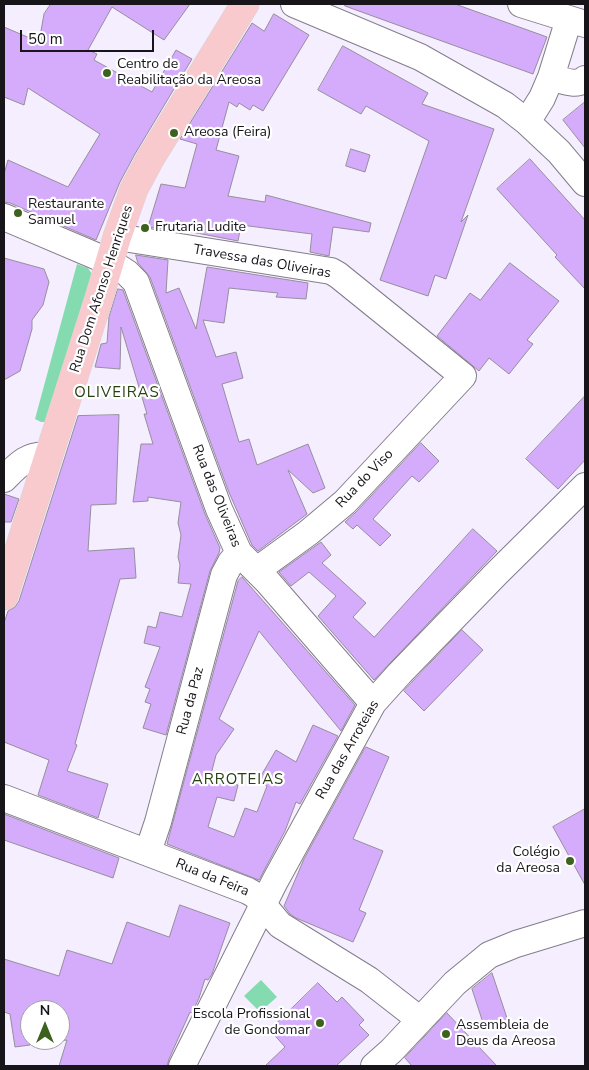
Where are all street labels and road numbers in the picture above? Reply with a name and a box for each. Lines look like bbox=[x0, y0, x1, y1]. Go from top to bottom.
street label: Rua Dom Afonso Henriques bbox=[67, 203, 137, 375]
street label: Travessa das Oliveiras bbox=[192, 242, 332, 282]
street label: Rua das Oliveiras bbox=[188, 442, 244, 550]
street label: Rua do Viso bbox=[333, 446, 397, 512]
street label: Rua da Paz bbox=[174, 665, 208, 737]
street label: Rua das Arroteias bbox=[313, 697, 383, 803]
street label: Rua da Feira bbox=[173, 856, 251, 900]

